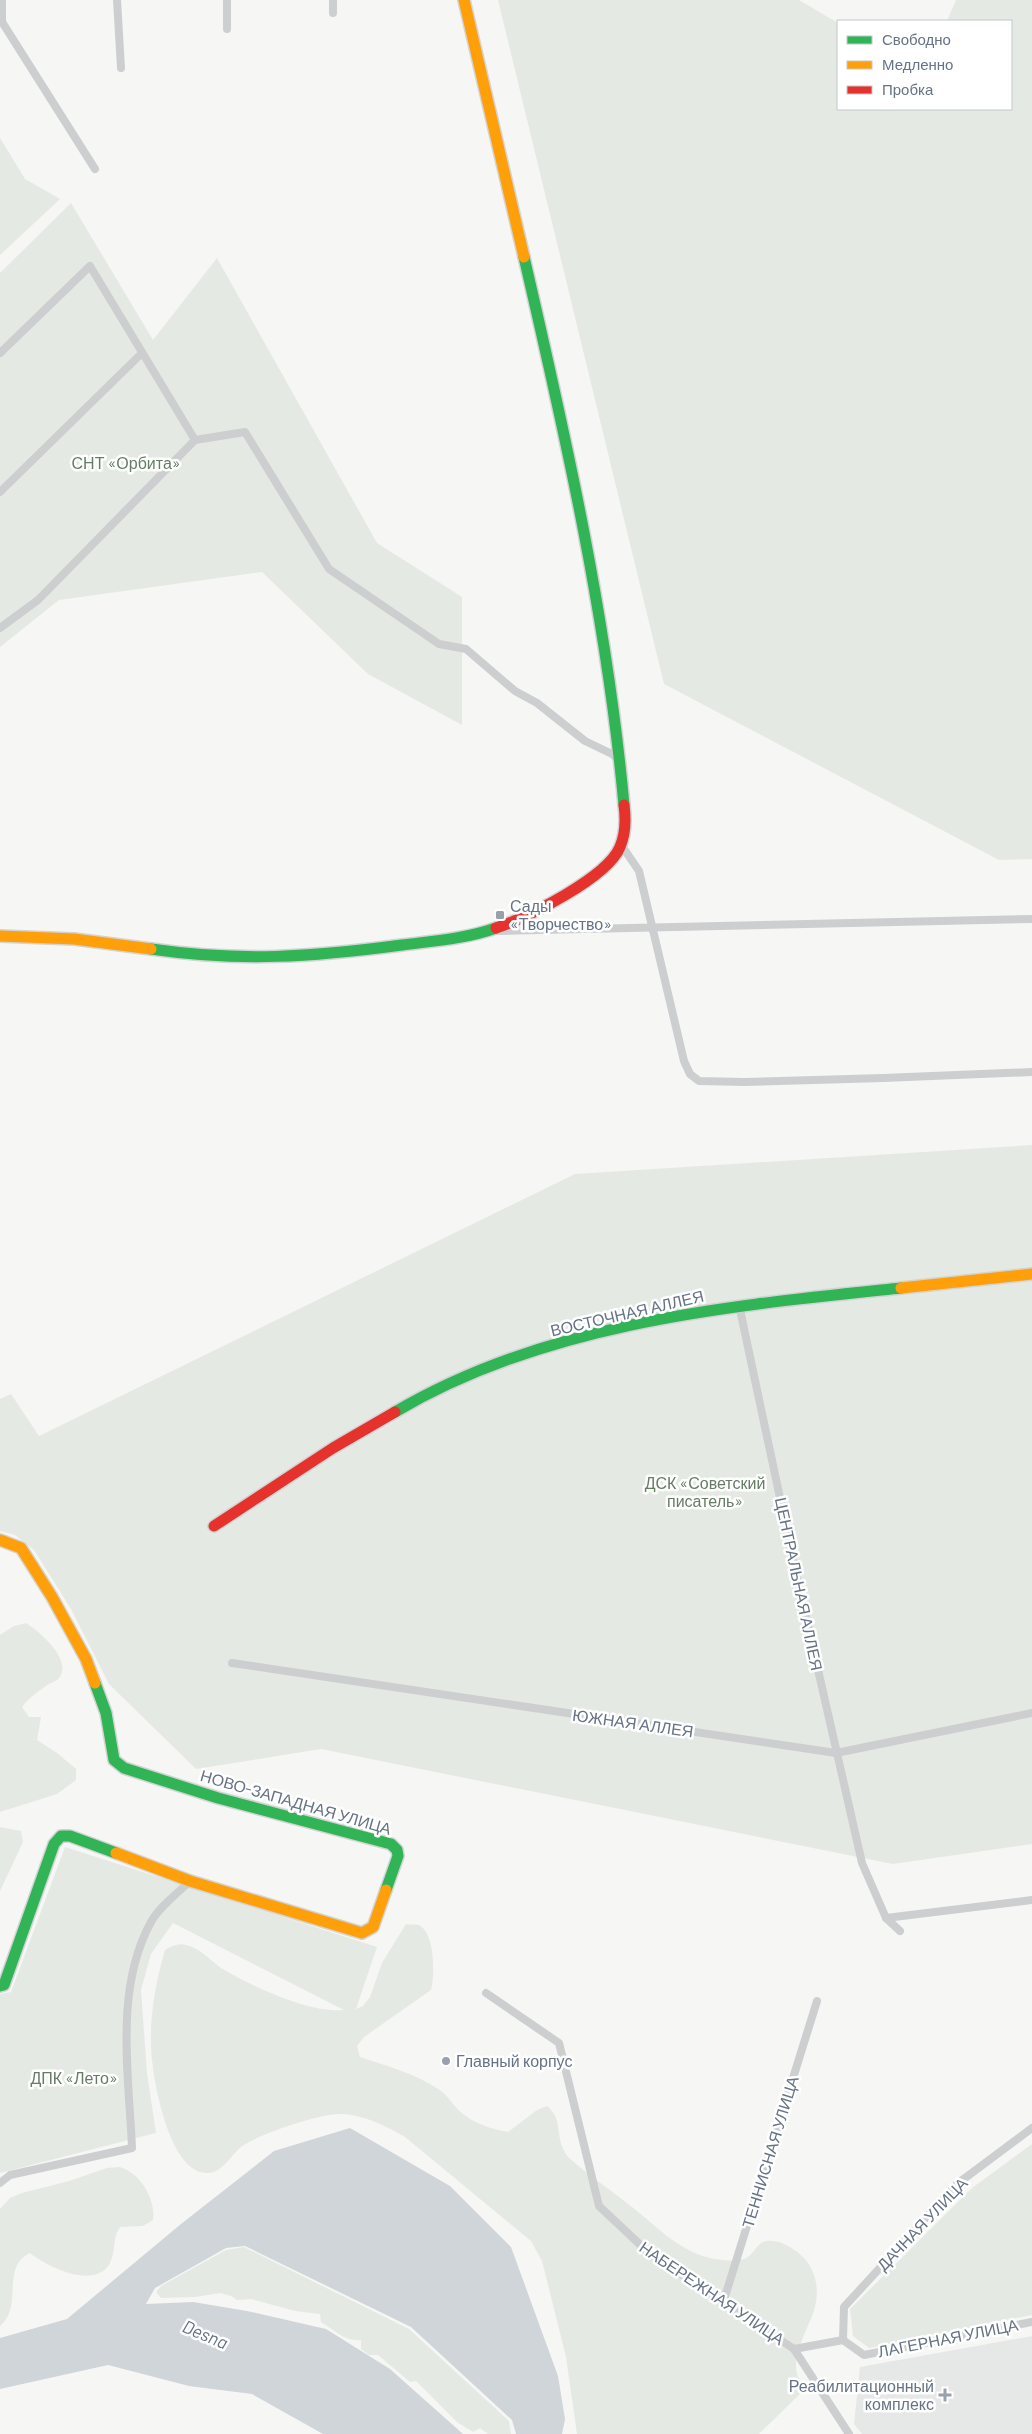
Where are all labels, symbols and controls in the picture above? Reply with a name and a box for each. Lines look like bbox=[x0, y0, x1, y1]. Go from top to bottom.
legend bbox=[837, 20, 1012, 110]
text: Свободно bbox=[882, 30, 951, 48]
text: Медленно bbox=[882, 55, 953, 73]
text: Пробка bbox=[882, 80, 934, 98]
park label: СНТ «Орбита» bbox=[72, 453, 180, 472]
place label: Сады «Творчество» bbox=[510, 896, 612, 933]
marker: Сады «Творчество» bbox=[494, 909, 506, 921]
street label: ВОСТОЧНАЯ АЛЛЕЯ bbox=[548, 1286, 705, 1339]
park label: ДСК «Советский писатель» bbox=[645, 1473, 765, 1510]
street label: ЦЕНТРАЛЬНАЯ АЛЛЕЯ bbox=[772, 1496, 827, 1672]
street label: ЮЖНАЯ АЛЛЕЯ bbox=[571, 1705, 695, 1740]
street label: НОВО-ЗАПАДНАЯ УЛИЦА bbox=[198, 1765, 394, 1838]
place label: Главный корпус bbox=[456, 2051, 572, 2070]
marker: Главный корпус bbox=[440, 2055, 452, 2067]
park label: ДПК «Лето» bbox=[30, 2068, 118, 2087]
street label: ТЕННИСНАЯ УЛИЦА bbox=[737, 2073, 802, 2230]
street label: ДАЧНАЯ УЛИЦА bbox=[872, 2173, 971, 2274]
street label: НАБЕРЕЖНАЯ УЛИЦА bbox=[636, 2237, 789, 2348]
water label: Desna bbox=[179, 2315, 231, 2353]
street label: ЛАГЕРНАЯ УЛИЦА bbox=[876, 2315, 1020, 2360]
place label: Реабилитационный комплекс bbox=[789, 2376, 934, 2413]
marker: Реабилитационный комплекс bbox=[938, 2388, 952, 2402]

